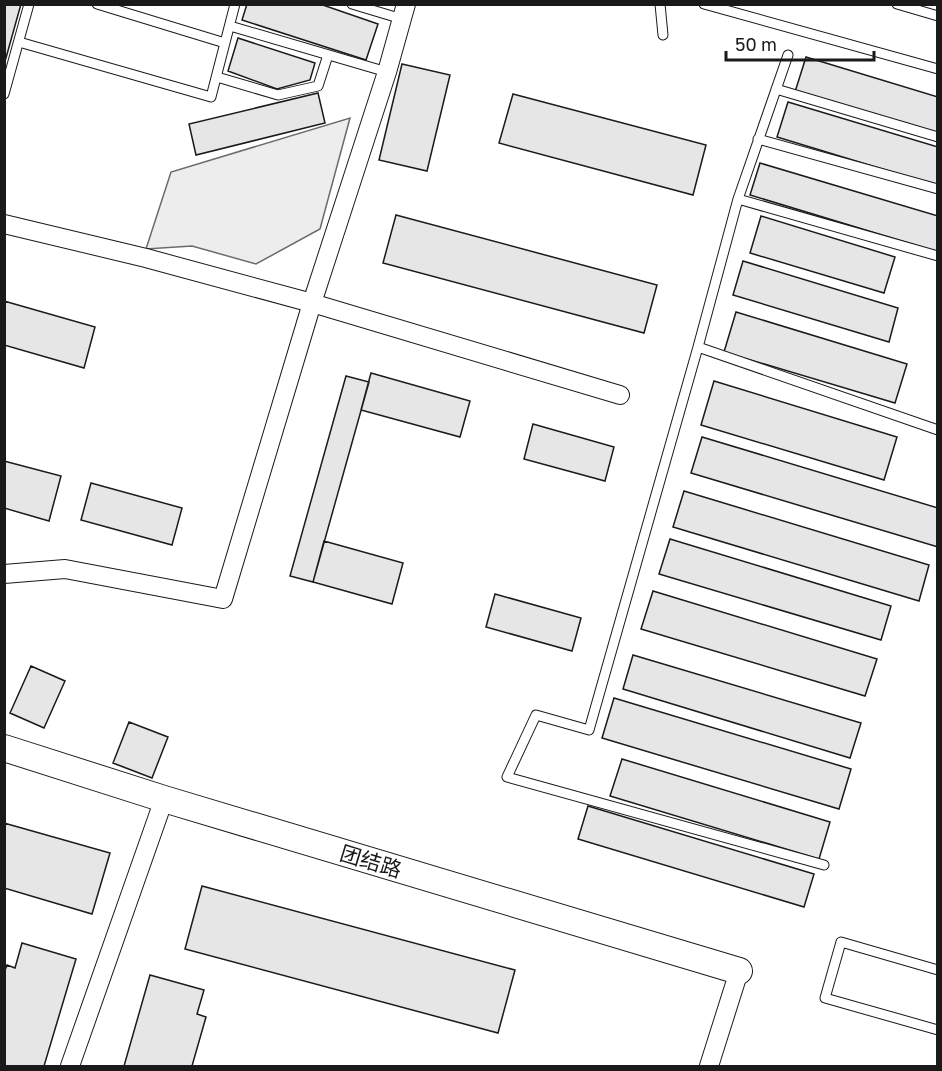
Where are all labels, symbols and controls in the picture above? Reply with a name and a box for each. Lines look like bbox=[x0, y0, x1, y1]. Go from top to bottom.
scale bar bbox=[726, 24, 874, 62]
text: 50 m bbox=[735, 33, 777, 55]
street label: 团结路 bbox=[337, 839, 405, 883]

